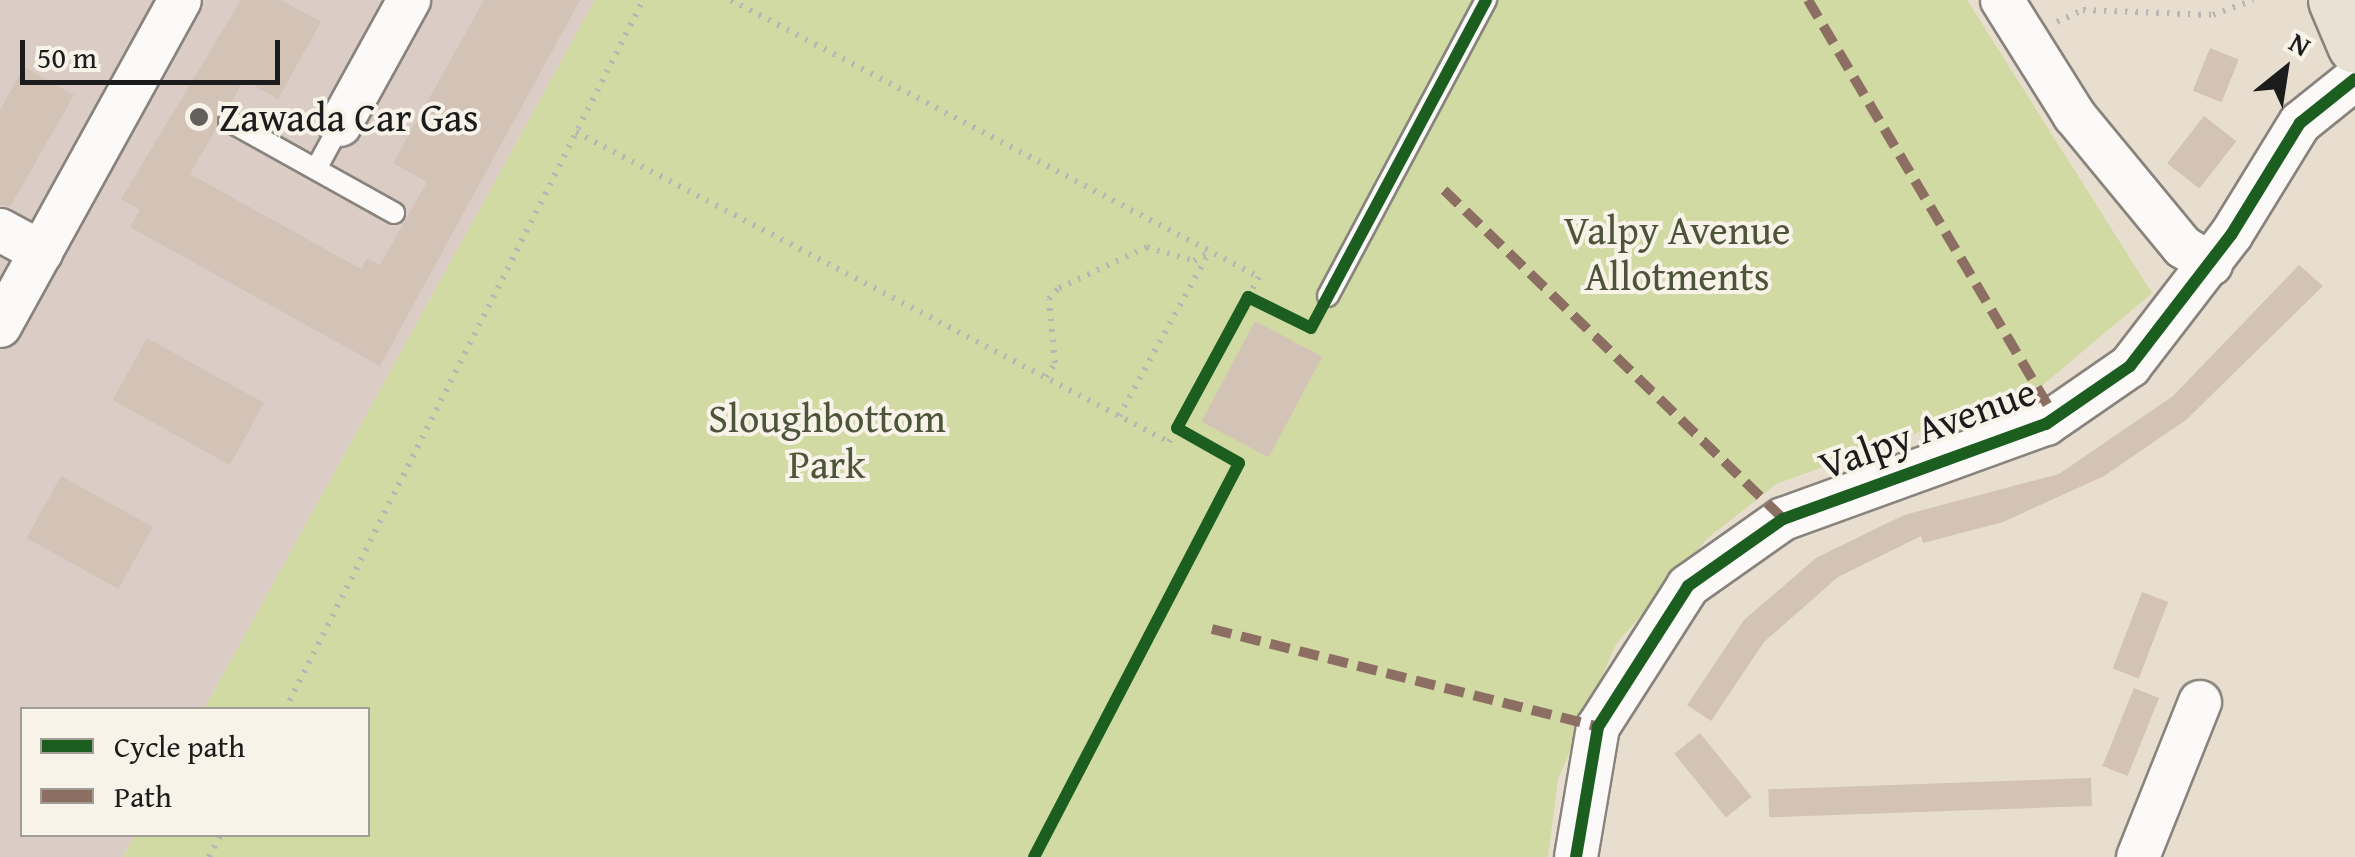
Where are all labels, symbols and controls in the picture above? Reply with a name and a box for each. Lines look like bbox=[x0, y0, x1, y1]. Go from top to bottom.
scale bar bbox=[25, 20, 285, 82]
north arrow bbox=[2235, 20, 2335, 120]
text: N bbox=[2282, 21, 2319, 66]
text: 50 m bbox=[37, 35, 97, 79]
place label: Zawada Car Gas bbox=[219, 93, 479, 141]
marker: Zawada Car Gas bbox=[188, 106, 210, 128]
park label: Valpy Avenue Allotments bbox=[1563, 206, 1791, 300]
street label: Valpy Avenue bbox=[1812, 367, 2042, 489]
park label: Sloughbottom Park bbox=[708, 394, 946, 488]
legend bbox=[20, 707, 370, 837]
text: Cycle path bbox=[114, 724, 245, 768]
text: Path bbox=[114, 774, 172, 818]

